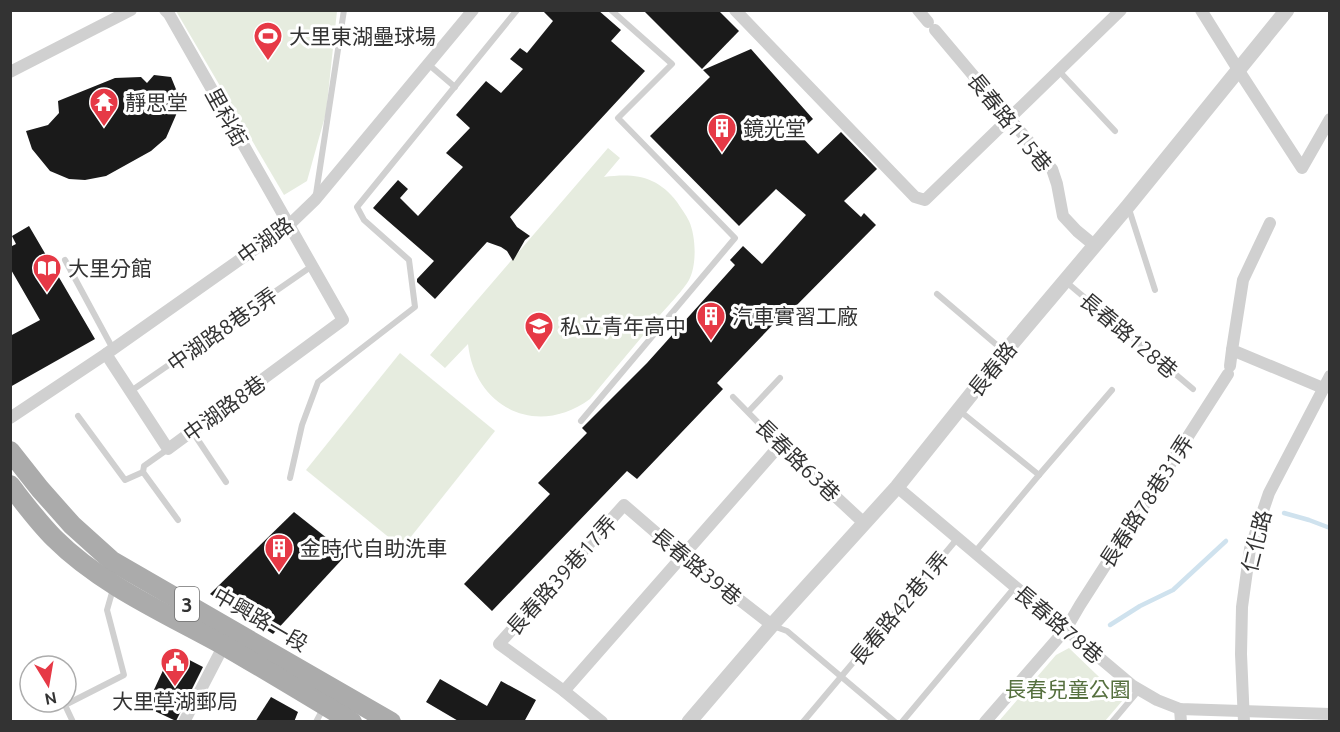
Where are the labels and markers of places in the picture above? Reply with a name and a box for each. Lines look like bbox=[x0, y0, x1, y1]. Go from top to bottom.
sports icon: 大里東湖壘球場 bbox=[252, 20, 284, 62]
place label: 大里東湖壘球場 bbox=[289, 24, 436, 48]
temple icon: 靜思堂 bbox=[88, 86, 120, 128]
place label: 靜思堂 bbox=[125, 90, 188, 114]
building icon: 鏡光堂 bbox=[706, 112, 738, 154]
place label: 鏡光堂 bbox=[743, 116, 806, 140]
library icon: 大里分館 bbox=[31, 252, 63, 294]
place label: 大里分館 bbox=[68, 256, 152, 280]
building icon: 汽車實習工廠 bbox=[695, 300, 727, 342]
place label: 汽車實習工廠 bbox=[732, 304, 858, 328]
school or university icon: 私立青年高中 bbox=[523, 310, 555, 352]
place label: 私立青年高中 bbox=[560, 314, 686, 338]
building icon: 金時代自助洗車 bbox=[263, 532, 295, 574]
place label: 金時代自助洗車 bbox=[300, 536, 447, 560]
public building icon: 大里草湖郵局 bbox=[159, 646, 191, 688]
place label: 大里草湖郵局 bbox=[112, 689, 238, 713]

